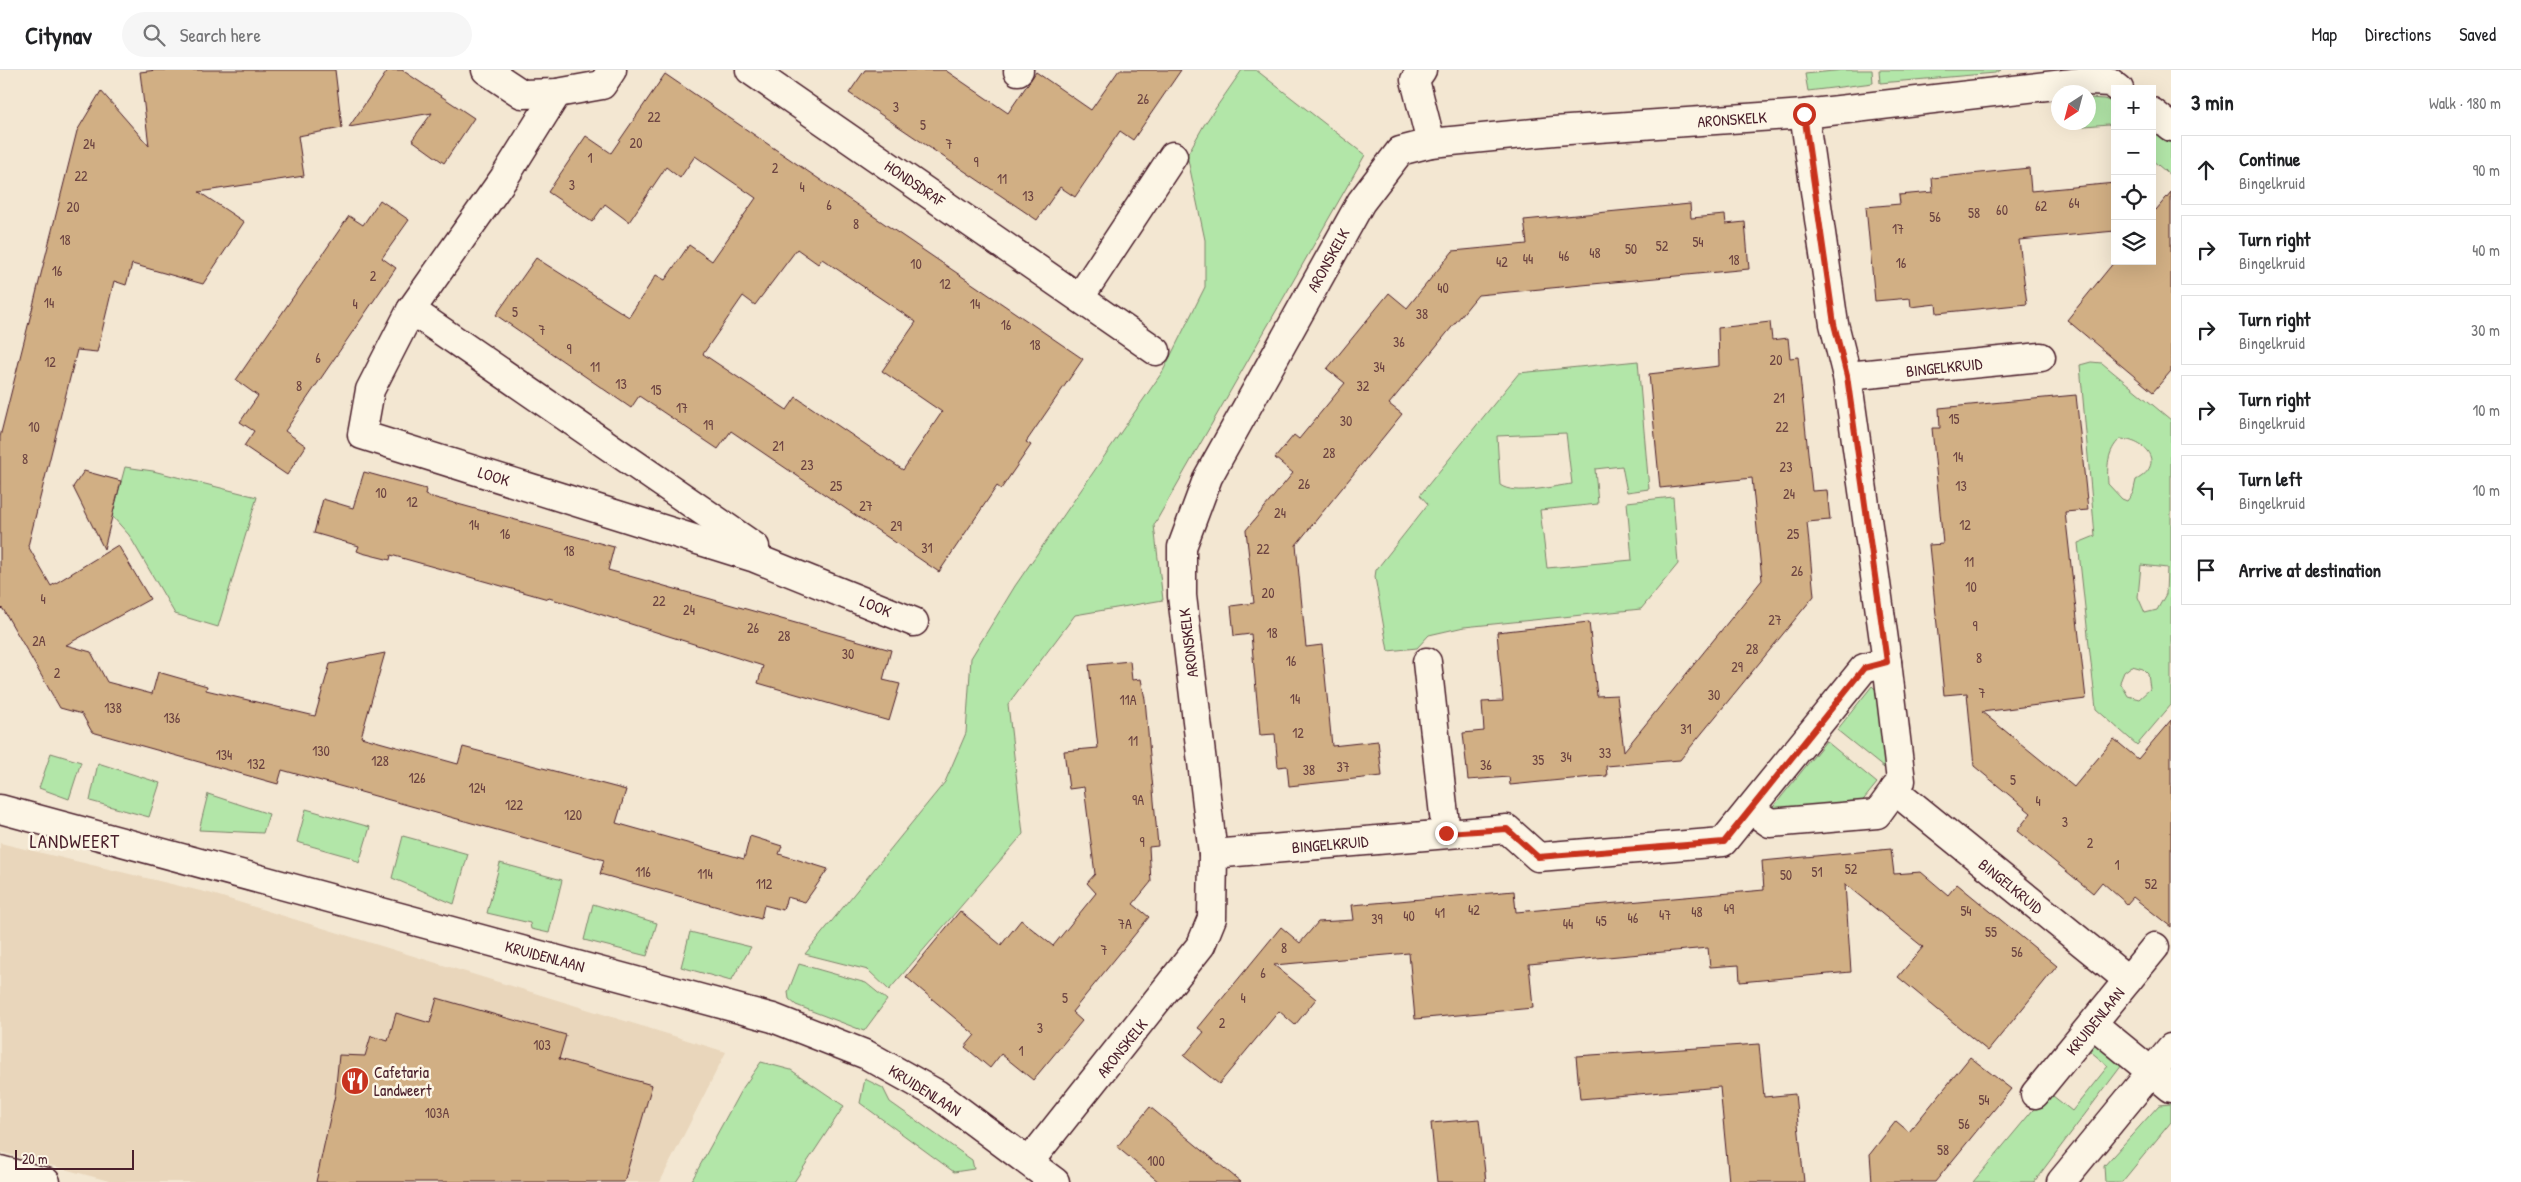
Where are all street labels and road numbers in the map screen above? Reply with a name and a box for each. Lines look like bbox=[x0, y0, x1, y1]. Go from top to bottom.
street label: ARONSKELK bbox=[1697, 106, 1768, 132]
street label: HONDSDRAF bbox=[880, 155, 950, 212]
street label: ARONSKELK bbox=[1302, 224, 1355, 296]
street label: BINGELKRUID bbox=[1905, 352, 1984, 382]
street label: LOOK bbox=[475, 461, 513, 491]
street label: LOOK bbox=[857, 590, 896, 622]
street label: ARONSKELK bbox=[1173, 607, 1203, 679]
street label: BINGELKRUID bbox=[1291, 830, 1370, 858]
street label: BINGELKRUID bbox=[1974, 853, 2048, 919]
street label: KRUIDENLAAN bbox=[503, 935, 587, 977]
street label: KRUIDENLAAN bbox=[2061, 982, 2129, 1060]
street label: ARONSKELK bbox=[1092, 1014, 1153, 1082]
street label: KRUIDENLAAN bbox=[885, 1059, 965, 1121]

